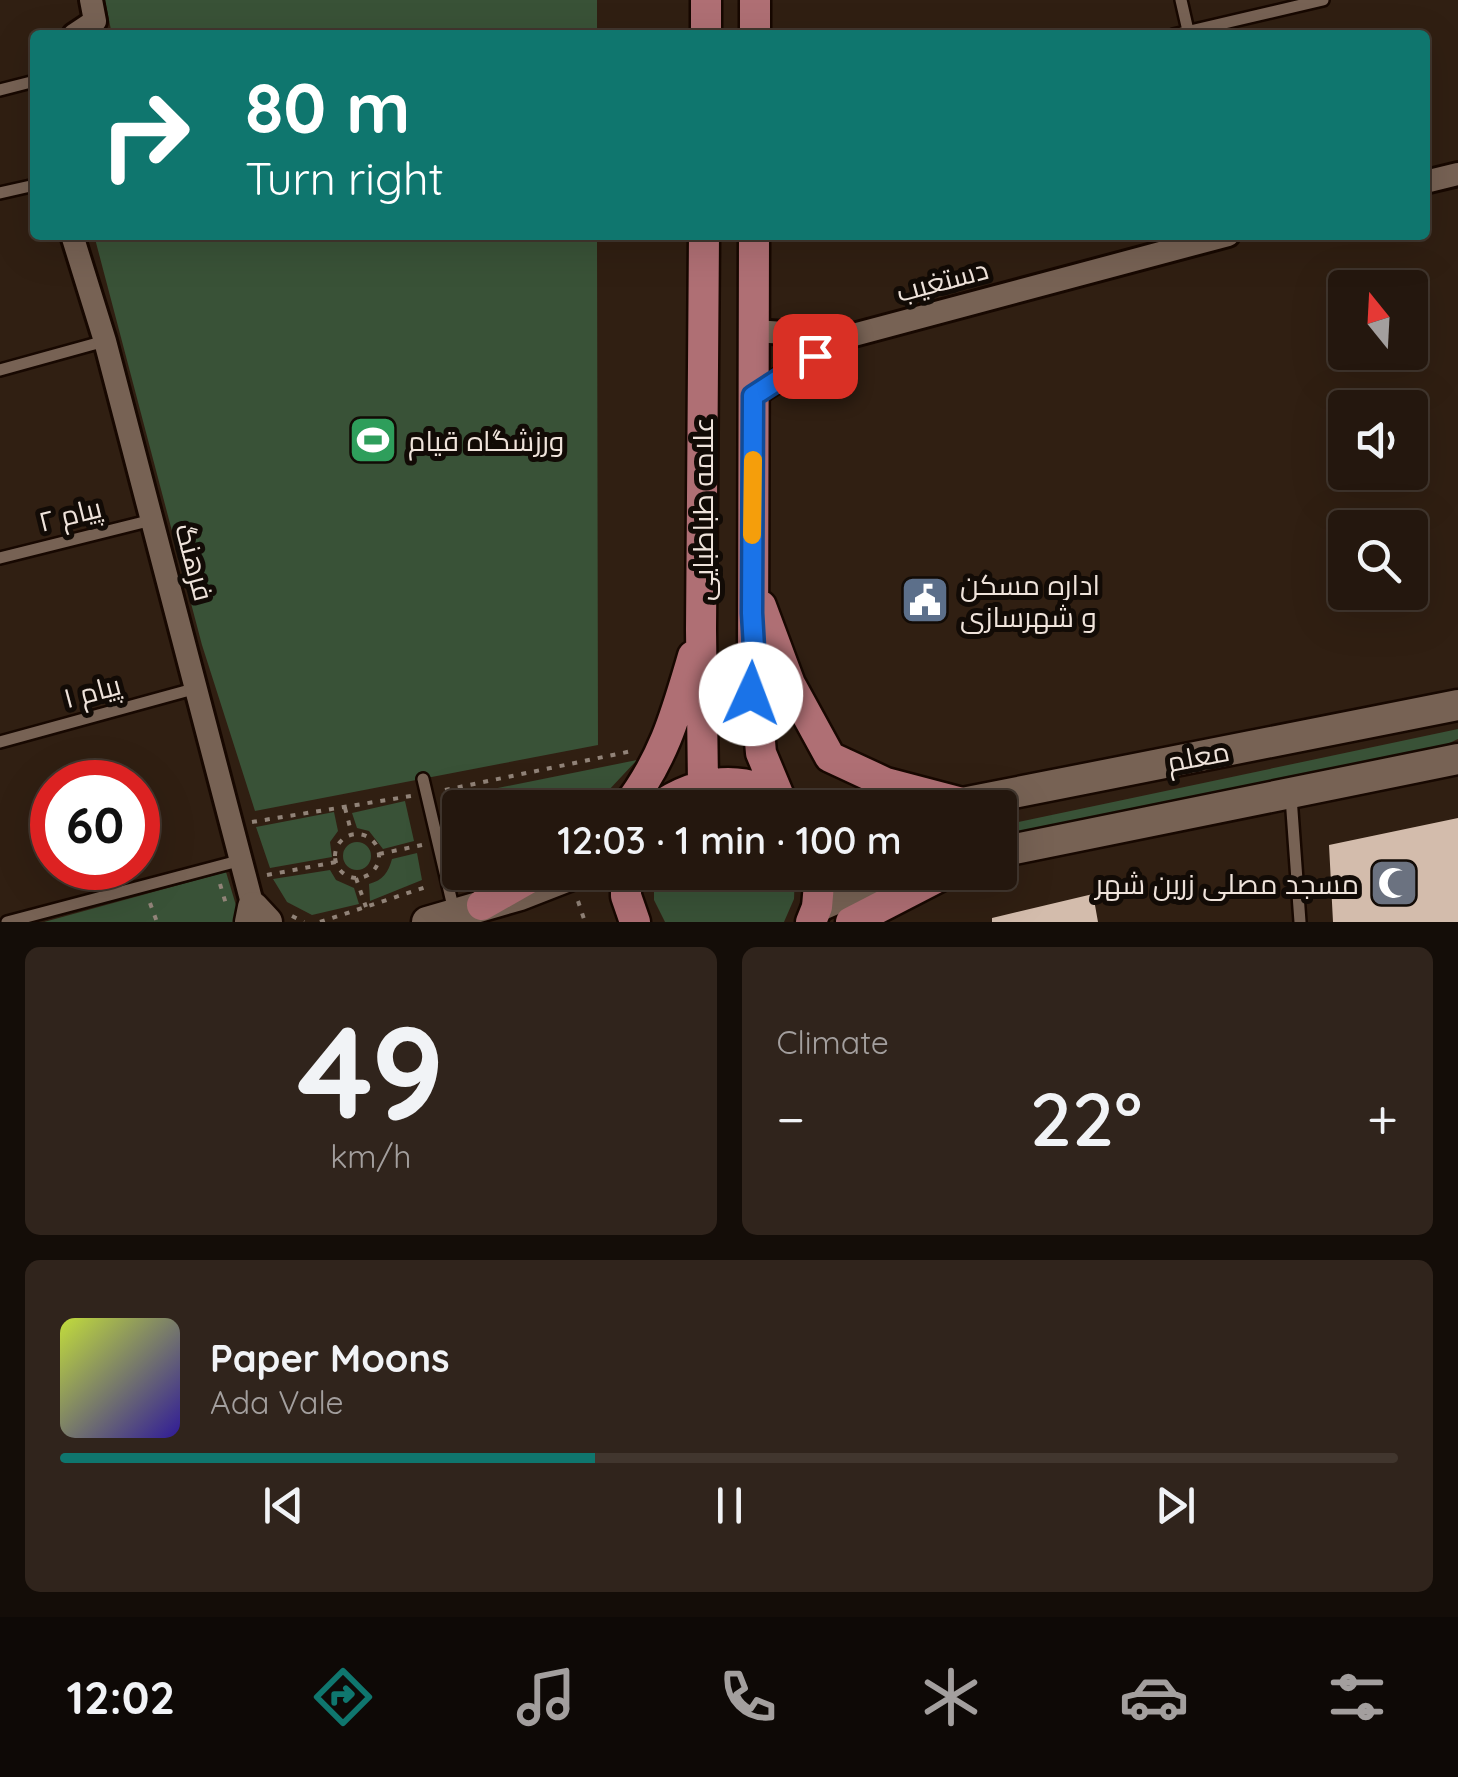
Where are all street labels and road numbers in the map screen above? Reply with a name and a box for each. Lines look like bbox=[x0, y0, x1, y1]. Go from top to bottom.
street label: دستغیب bbox=[892, 251, 992, 309]
street label: علامه طباطبایی bbox=[685, 417, 720, 601]
street label: پیام ۲ bbox=[35, 489, 106, 542]
street label: فرهنگ bbox=[168, 519, 222, 605]
street label: پیام ۱ bbox=[60, 666, 126, 718]
street label: معلم bbox=[1164, 733, 1233, 782]

